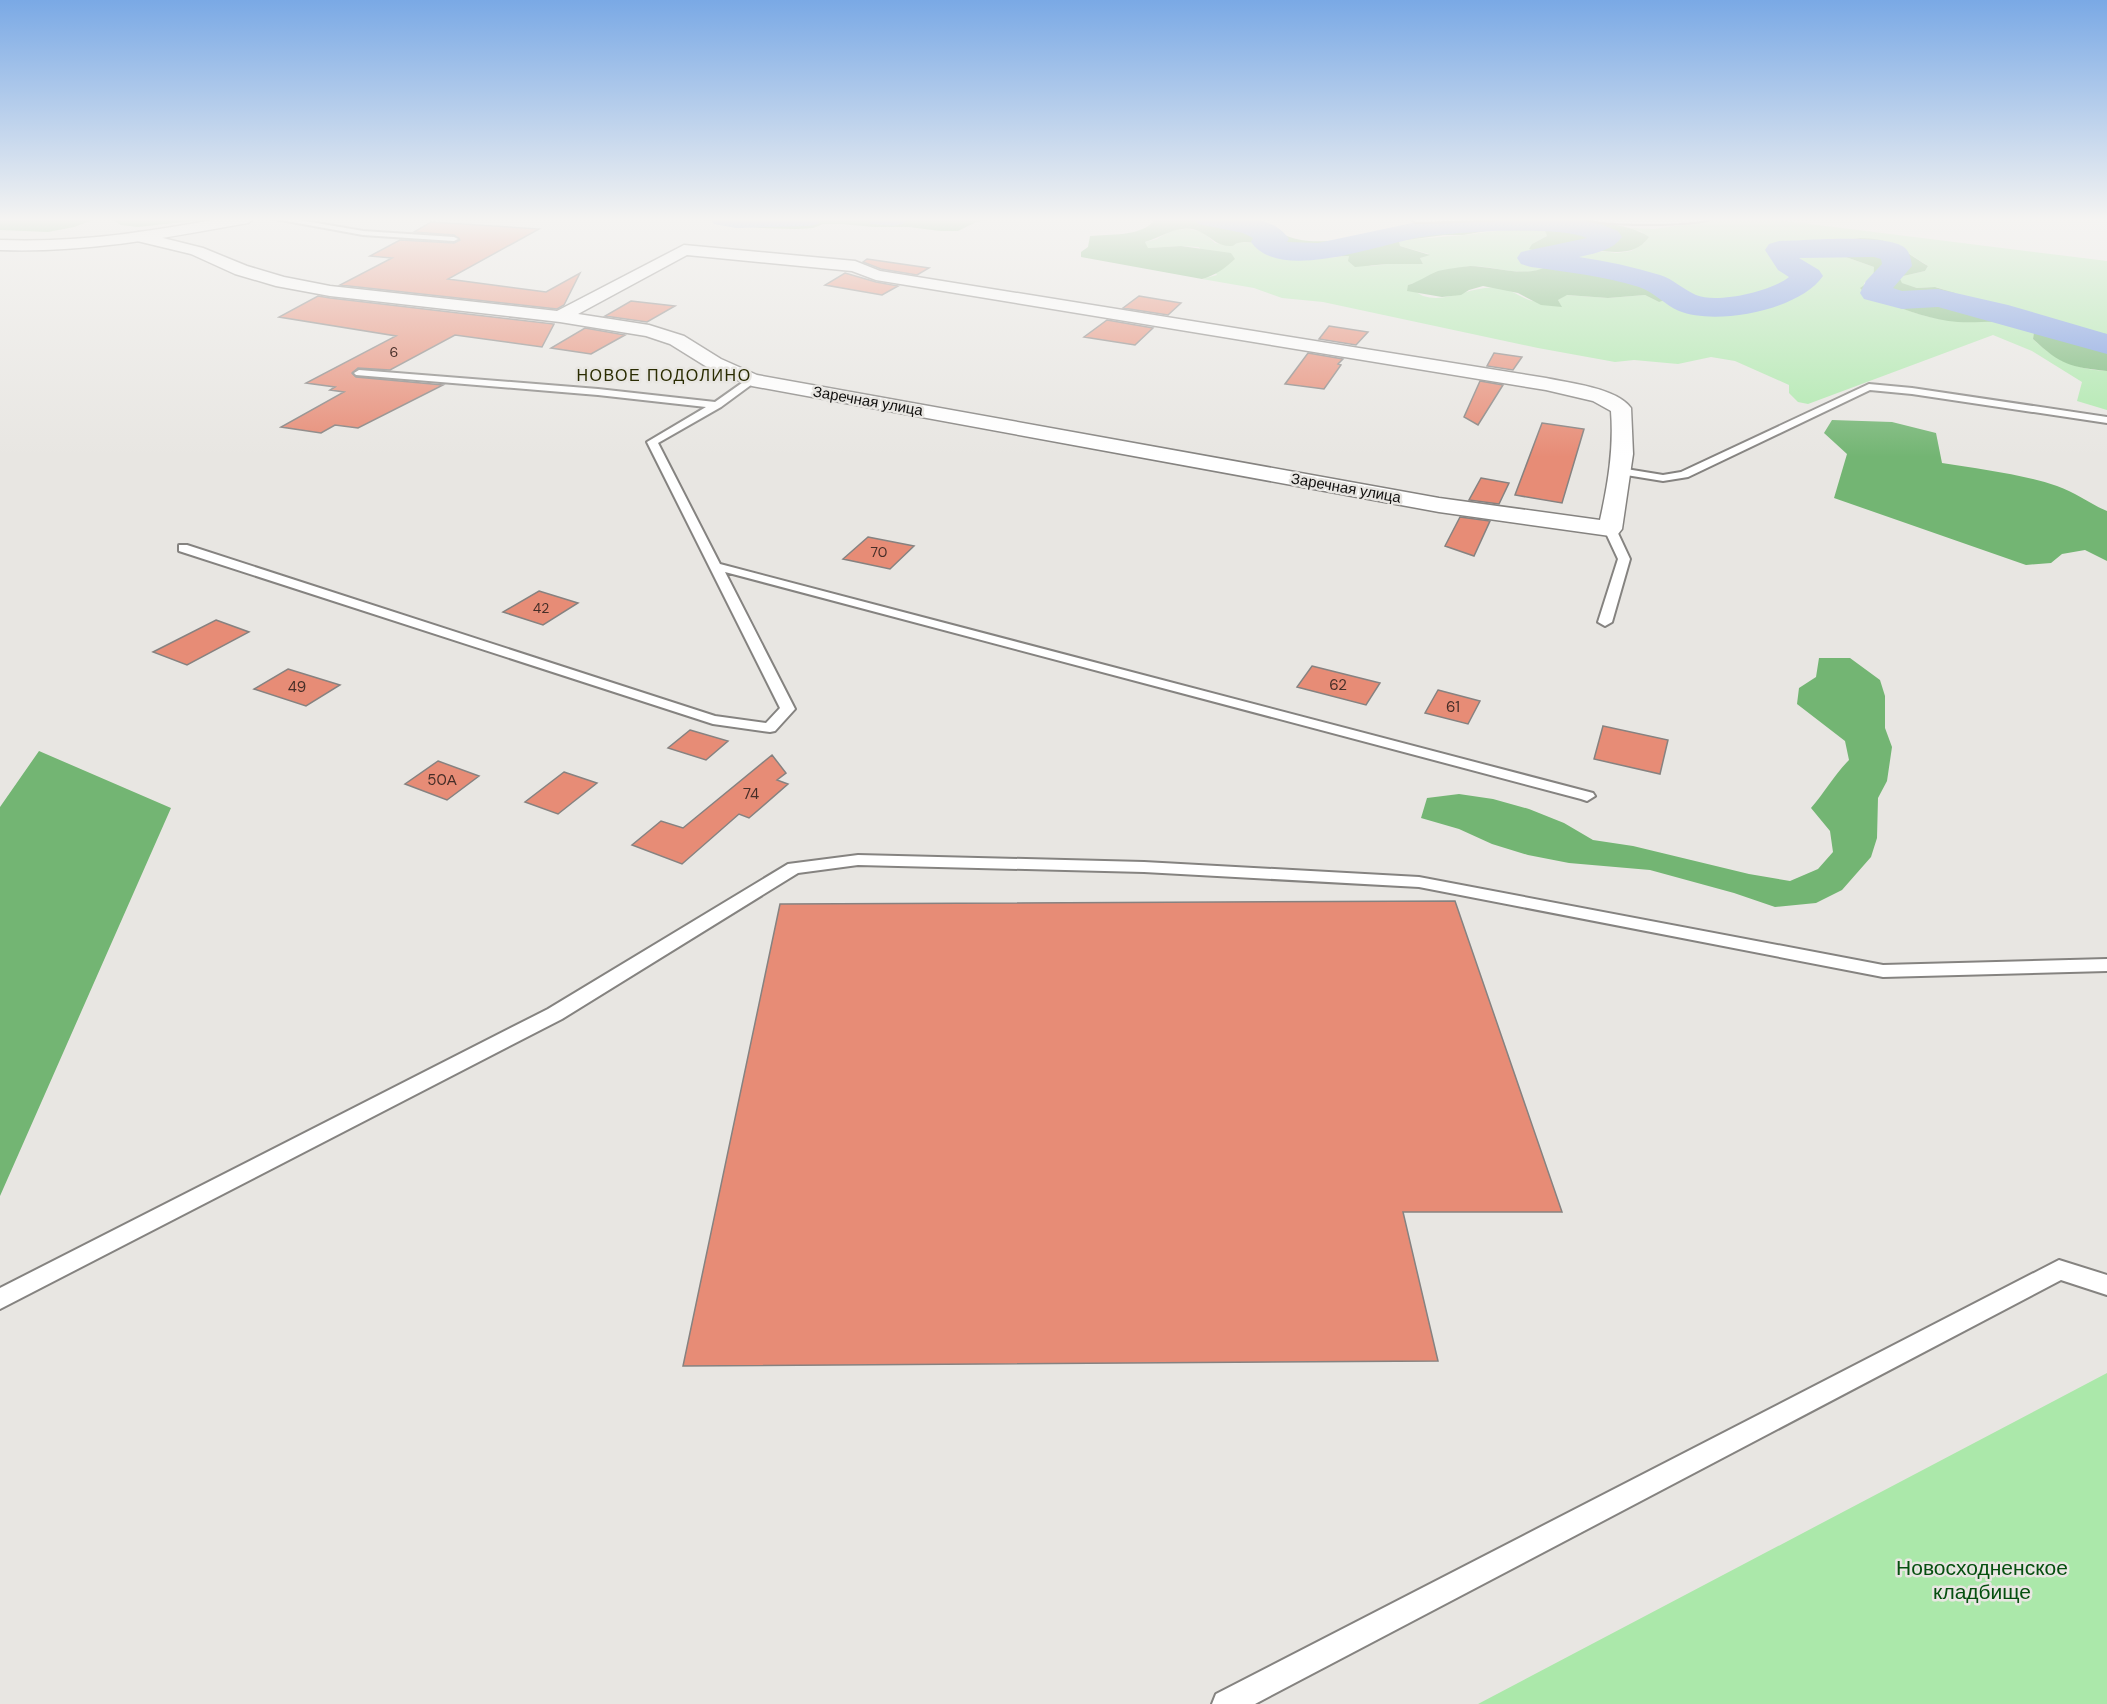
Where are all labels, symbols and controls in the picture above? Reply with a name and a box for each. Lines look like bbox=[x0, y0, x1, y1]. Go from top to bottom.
house number: 6 bbox=[390, 343, 398, 361]
district label: НОВОЕ ПОДОЛИНО bbox=[576, 365, 752, 386]
street label: Заречная улица bbox=[811, 381, 925, 421]
street label: Заречная улица bbox=[1289, 468, 1403, 508]
house number: 70 bbox=[871, 543, 887, 561]
house number: 42 bbox=[533, 599, 549, 617]
house number: 62 bbox=[1329, 675, 1347, 695]
house number: 49 bbox=[288, 677, 306, 697]
house number: 61 bbox=[1446, 697, 1460, 717]
house number: 50А bbox=[427, 770, 457, 790]
house number: 74 bbox=[743, 784, 759, 804]
park label: Новосходненское кладбище bbox=[1896, 1554, 2068, 1606]

